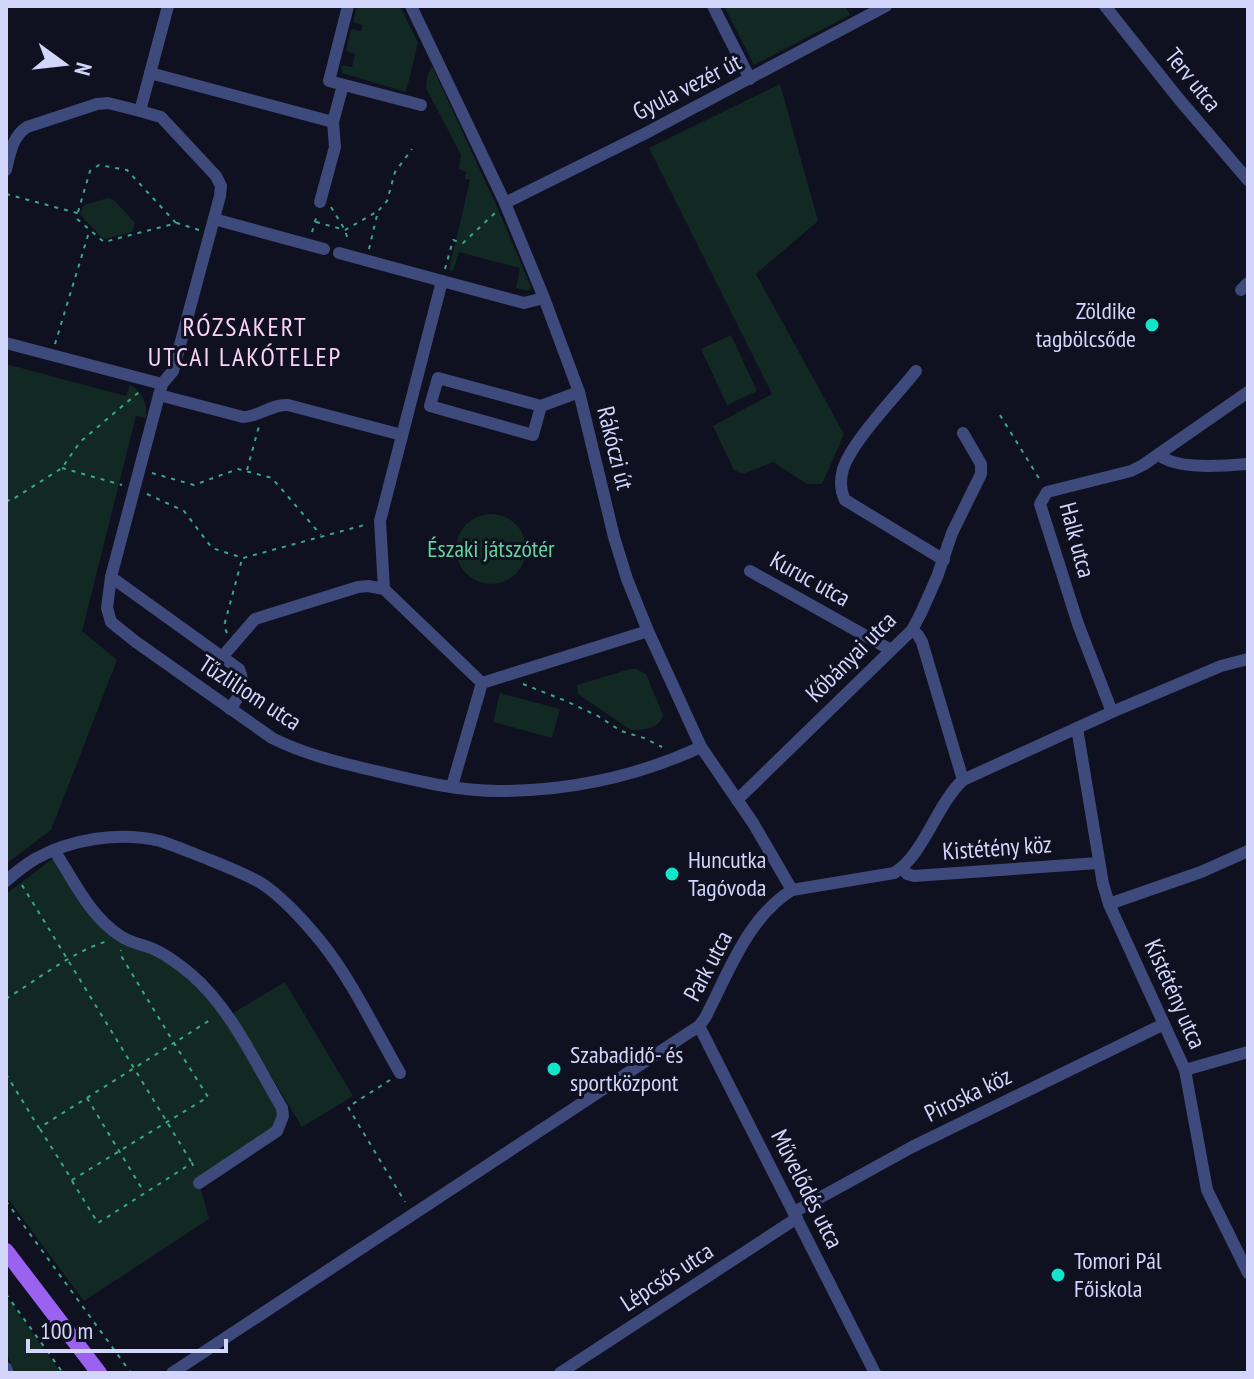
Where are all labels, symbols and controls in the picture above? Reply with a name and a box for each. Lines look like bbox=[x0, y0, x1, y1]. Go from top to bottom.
north arrow bbox=[24, 24, 104, 104]
street label: Terv utca bbox=[1158, 41, 1229, 118]
street label: Gyula vezér út bbox=[627, 46, 746, 127]
text: N bbox=[68, 60, 98, 79]
place label: Zöldike tagbölcsőde bbox=[1036, 295, 1136, 354]
district label: RÓZSAKERT UTCAI LAKÓTELEP bbox=[148, 310, 342, 373]
marker: Zöldike tagbölcsőde bbox=[1143, 316, 1161, 334]
street label: Rákóczi út bbox=[590, 403, 641, 493]
street label: Halk utca bbox=[1053, 499, 1102, 581]
park label: Északi játszótér bbox=[427, 533, 555, 564]
street label: Kuruc utca bbox=[765, 544, 856, 613]
street label: Kőbányai utca bbox=[799, 605, 903, 709]
street label: Tűzliliom utca bbox=[193, 648, 307, 737]
street label: Kistétény köz bbox=[941, 828, 1053, 867]
place label: Huncutka Tagóvoda bbox=[688, 844, 766, 903]
marker: Huncutka Tagóvoda bbox=[663, 865, 681, 883]
street label: Park utca bbox=[676, 925, 739, 1006]
street label: Kistétény utca bbox=[1138, 934, 1213, 1053]
place label: Szabadidő- és sportközpont bbox=[570, 1039, 683, 1098]
marker: Szabadidő- és sportközpont bbox=[545, 1060, 563, 1078]
street label: Piroska köz bbox=[919, 1060, 1016, 1129]
street label: Művelődés utca bbox=[764, 1124, 851, 1253]
street label: Lépcsős utca bbox=[614, 1235, 719, 1318]
place label: Tomori Pál Főiskola bbox=[1074, 1245, 1162, 1304]
marker: Tomori Pál Főiskola bbox=[1049, 1266, 1067, 1284]
scale bar bbox=[28, 1303, 226, 1353]
text: 100 m bbox=[40, 1315, 93, 1346]

